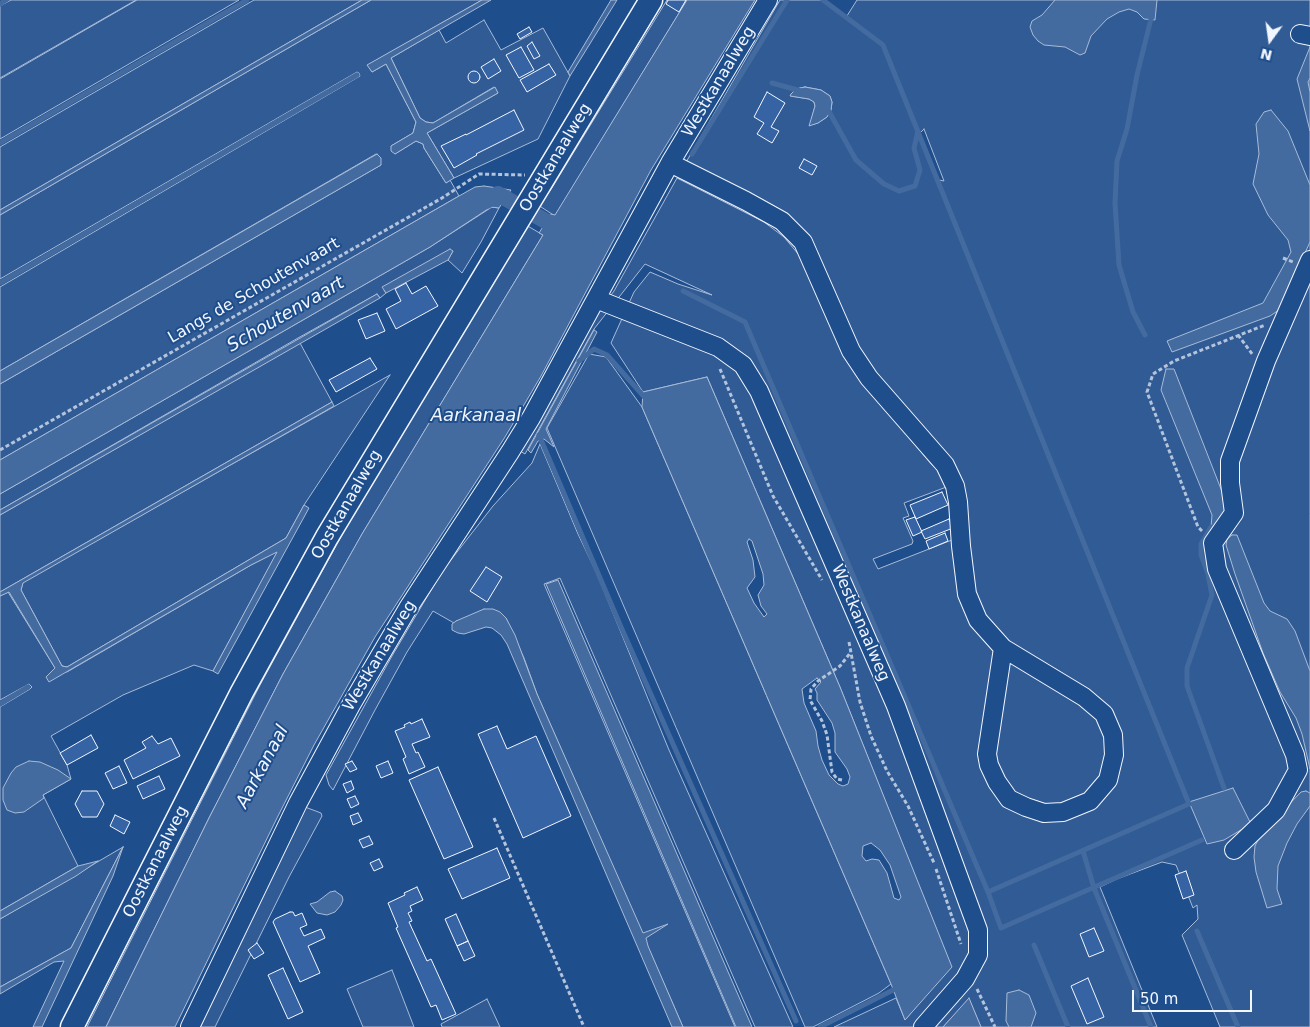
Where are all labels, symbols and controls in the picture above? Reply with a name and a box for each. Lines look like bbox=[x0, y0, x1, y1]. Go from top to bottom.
north arrow bbox=[1245, 15, 1295, 65]
street label: Westkanaalweg bbox=[678, 23, 760, 141]
text: N bbox=[1259, 45, 1274, 64]
street label: Oostkanaalweg bbox=[516, 100, 596, 216]
street label: Langs de Schoutenvaart bbox=[165, 234, 343, 348]
water label: Schoutenvaart bbox=[224, 273, 348, 357]
water label: Aarkanaal bbox=[431, 405, 521, 427]
street label: Oostkanaalweg bbox=[308, 447, 386, 563]
street label: Westkanaalweg bbox=[827, 562, 893, 684]
street label: Westkanaalweg bbox=[339, 597, 421, 715]
water label: Aarkanaal bbox=[232, 722, 294, 812]
street label: Oostkanaalweg bbox=[120, 803, 192, 921]
scale bar bbox=[1135, 980, 1255, 1012]
text: 50 m bbox=[1140, 990, 1178, 1008]

